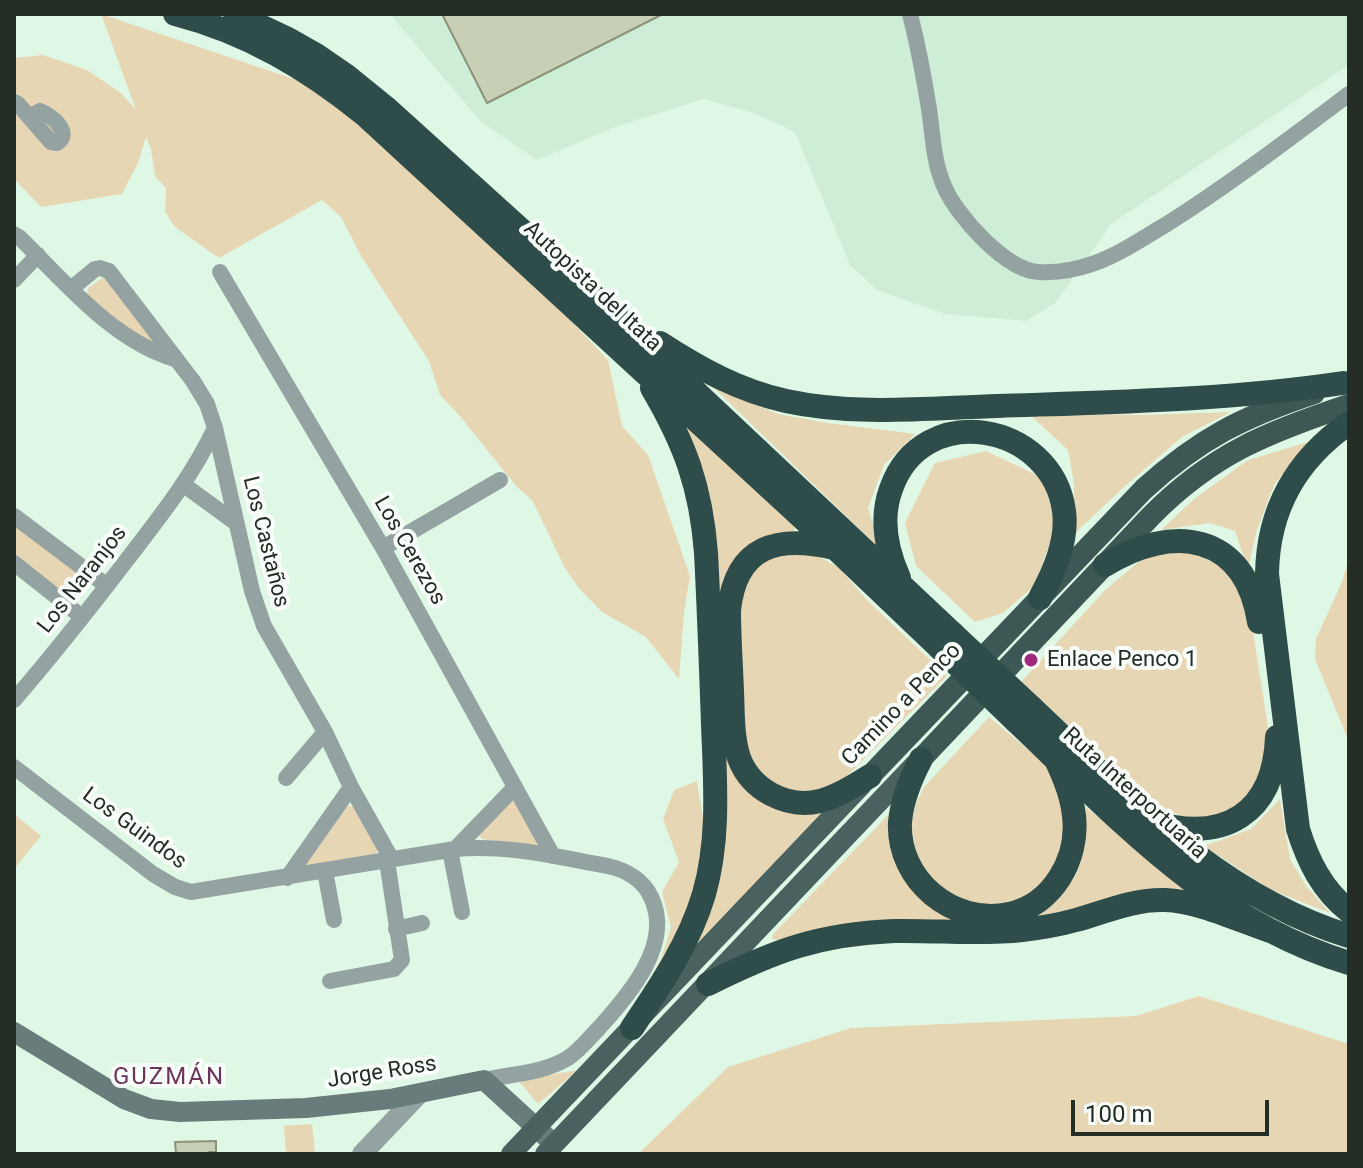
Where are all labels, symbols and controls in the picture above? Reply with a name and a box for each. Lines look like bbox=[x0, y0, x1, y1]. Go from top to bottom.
street label: Autopista del Itata bbox=[518, 216, 666, 358]
street label: Los Castaños bbox=[236, 474, 294, 610]
street label: Los Cerezos bbox=[367, 492, 451, 610]
street label: Los Naranjos bbox=[33, 521, 133, 639]
street label: Camino a Penco bbox=[837, 638, 967, 772]
place label: Enlace Penco 1 bbox=[1047, 647, 1197, 673]
marker: Enlace Penco 1 bbox=[1022, 651, 1040, 669]
street label: Ruta Interportuaria bbox=[1057, 723, 1211, 865]
street label: Los Guindos bbox=[77, 782, 191, 876]
street label: Jorge Ross bbox=[326, 1051, 438, 1095]
district label: GUZMÁN bbox=[113, 1064, 225, 1092]
scale bar bbox=[1075, 1084, 1273, 1134]
text: 100 m bbox=[1085, 1100, 1152, 1128]

